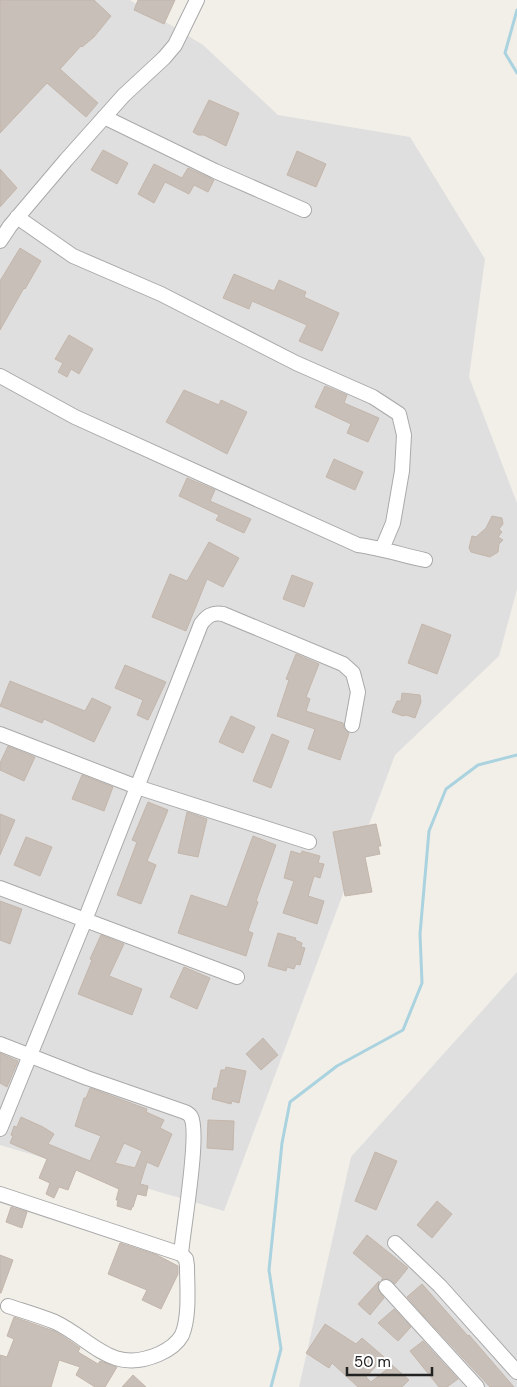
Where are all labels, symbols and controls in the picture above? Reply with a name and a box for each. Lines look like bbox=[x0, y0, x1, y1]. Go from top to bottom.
scale bar bbox=[347, 1344, 432, 1376]
text: 50 m bbox=[354, 1352, 391, 1372]

